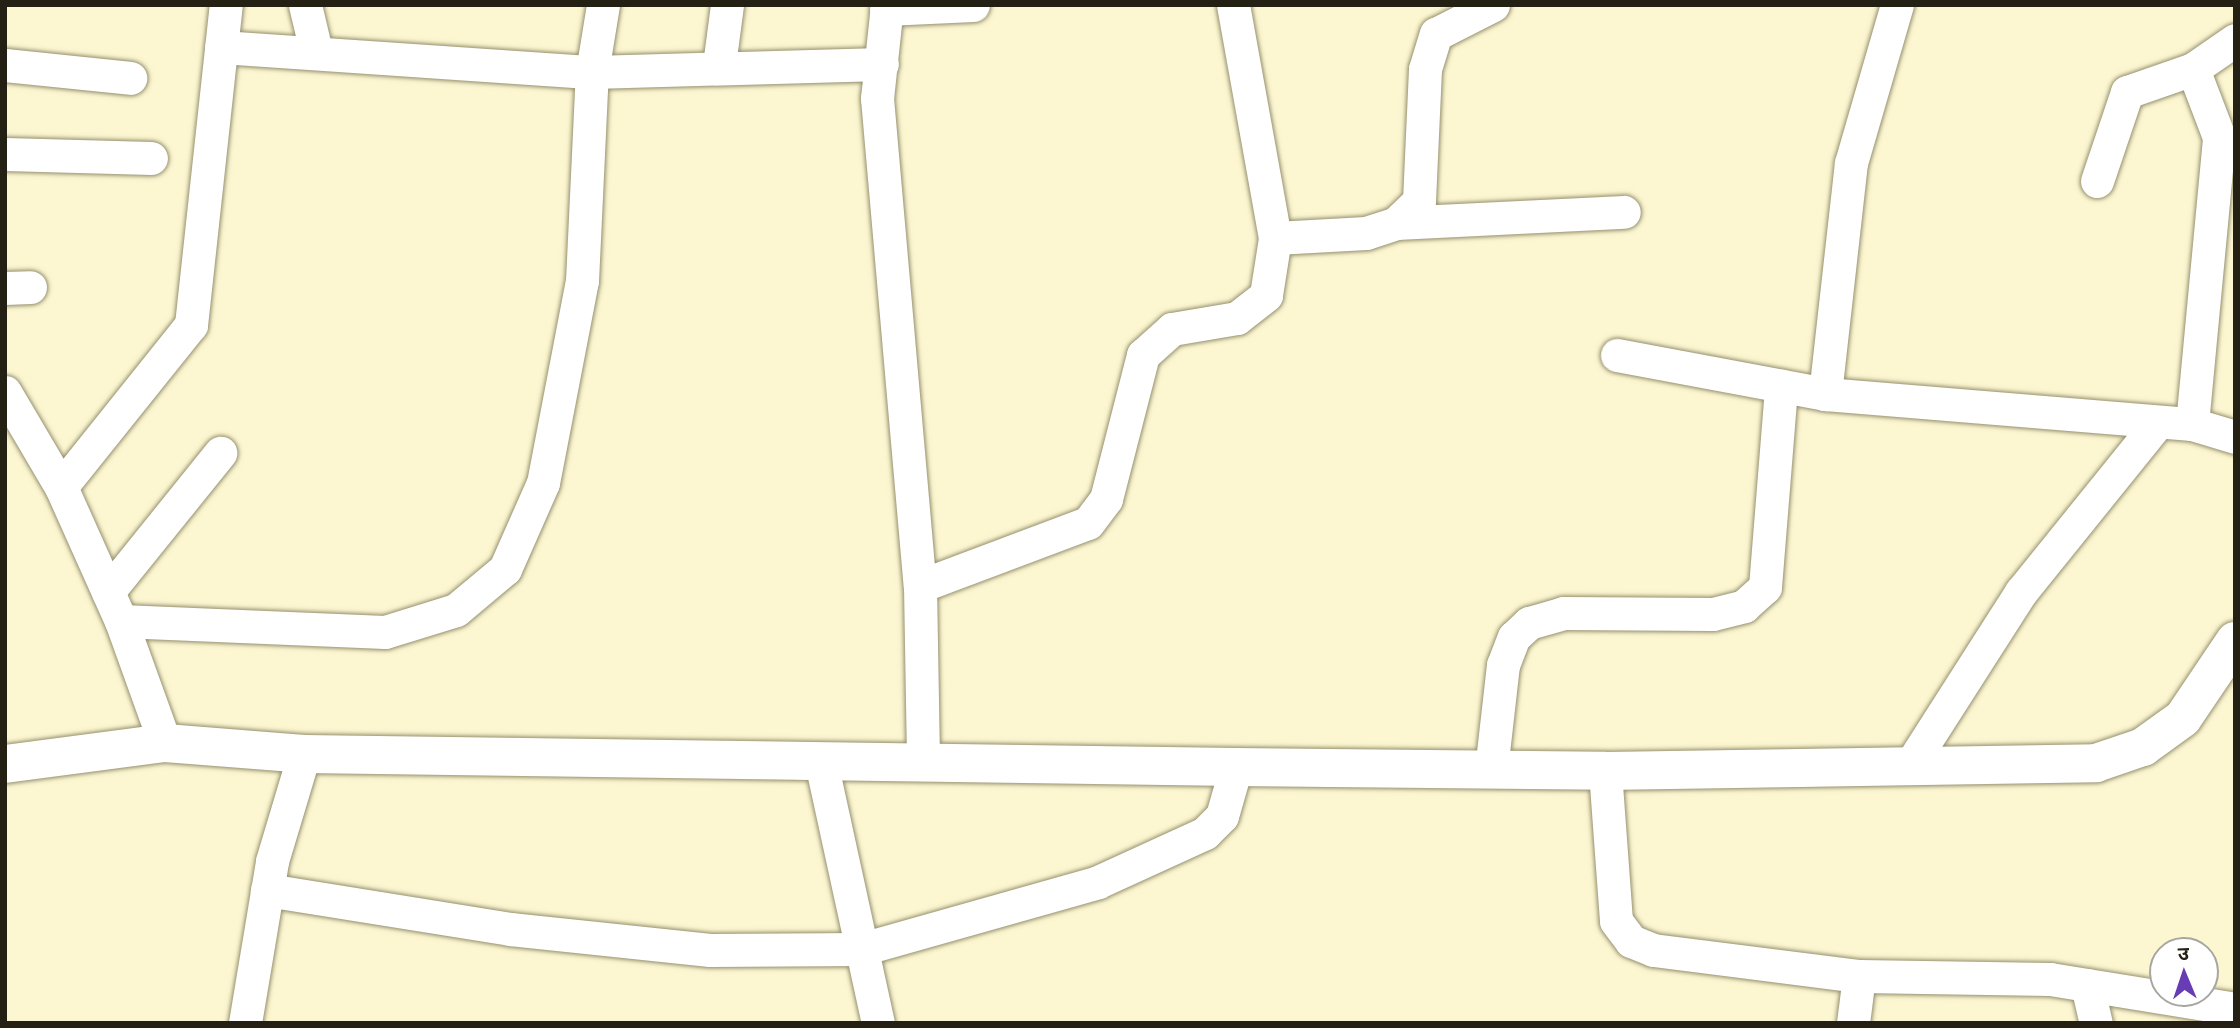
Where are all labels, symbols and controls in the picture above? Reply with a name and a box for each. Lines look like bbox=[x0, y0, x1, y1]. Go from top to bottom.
north arrow bbox=[2149, 937, 2219, 1007]
text: उ bbox=[2177, 942, 2189, 964]

